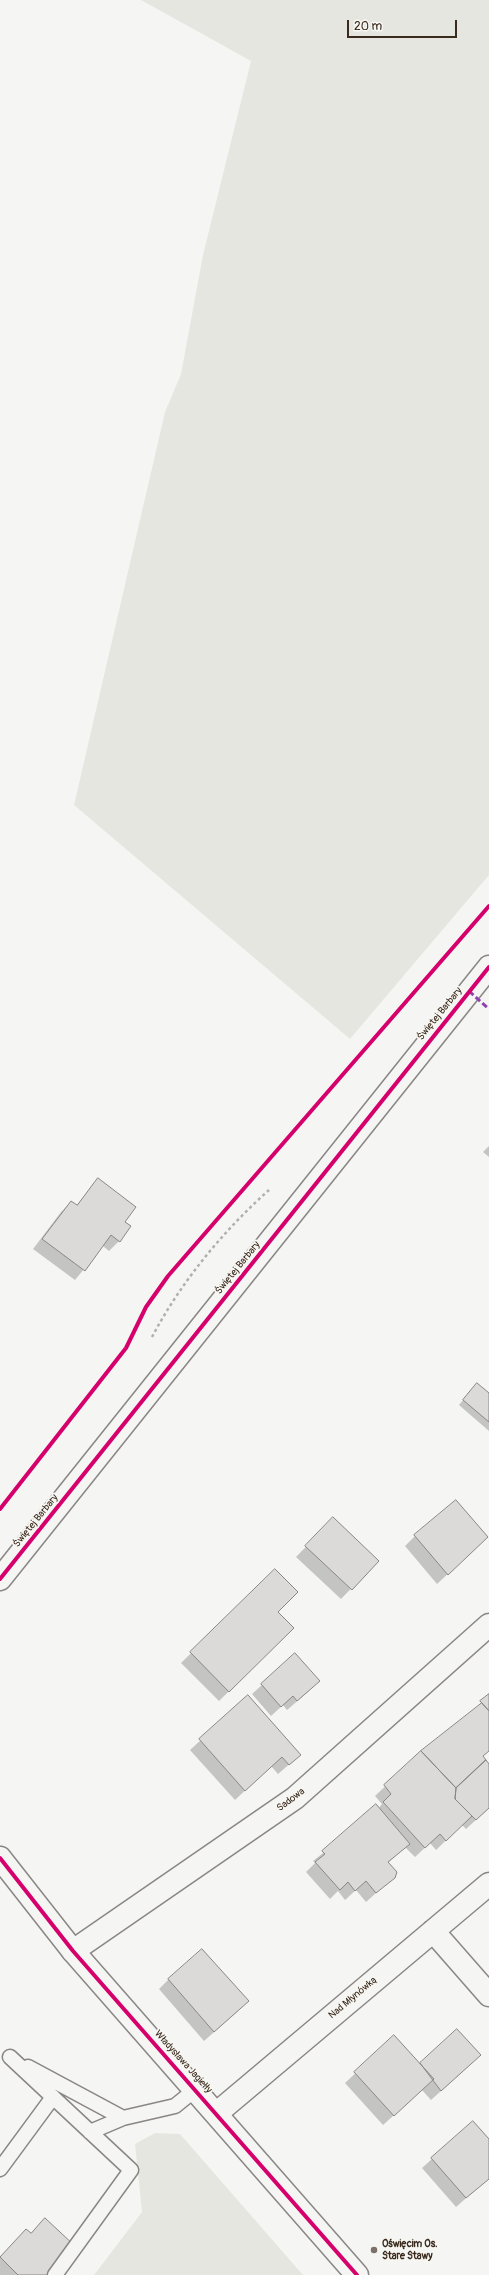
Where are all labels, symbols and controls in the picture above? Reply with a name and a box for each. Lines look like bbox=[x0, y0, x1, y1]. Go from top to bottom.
scale bar bbox=[349, 12, 459, 38]
text: 20 m bbox=[354, 19, 382, 34]
street label: Świętej Barbary bbox=[415, 985, 465, 1043]
street label: Świętej Barbary bbox=[213, 1239, 263, 1297]
street label: Świętej Barbary bbox=[11, 1492, 61, 1550]
street label: Sadowa bbox=[275, 1786, 307, 1814]
street label: Nad Młynówką bbox=[326, 1974, 380, 2022]
street label: Władysława Jagiełły bbox=[152, 2028, 214, 2096]
place label: Oświęcim Os. Stare Stawy bbox=[382, 2238, 437, 2262]
marker: Oświęcim Os. Stare Stawy bbox=[369, 2245, 379, 2255]

